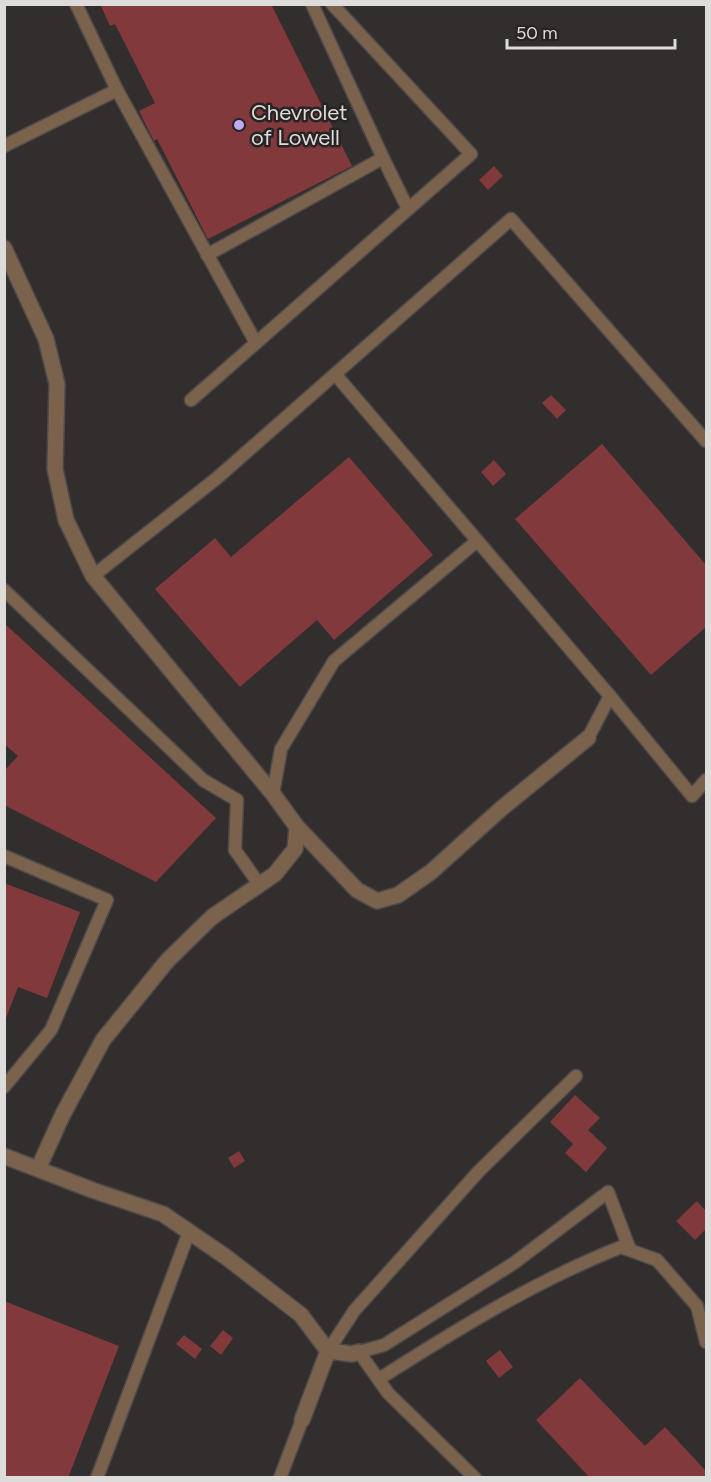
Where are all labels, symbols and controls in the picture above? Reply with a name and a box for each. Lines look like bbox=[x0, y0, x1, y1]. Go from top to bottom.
scale bar bbox=[507, 12, 675, 50]
text: 50 m bbox=[516, 22, 558, 44]
place label: Chevrolet of Lowell bbox=[251, 99, 348, 151]
marker: Chevrolet of Lowell bbox=[232, 118, 246, 132]

